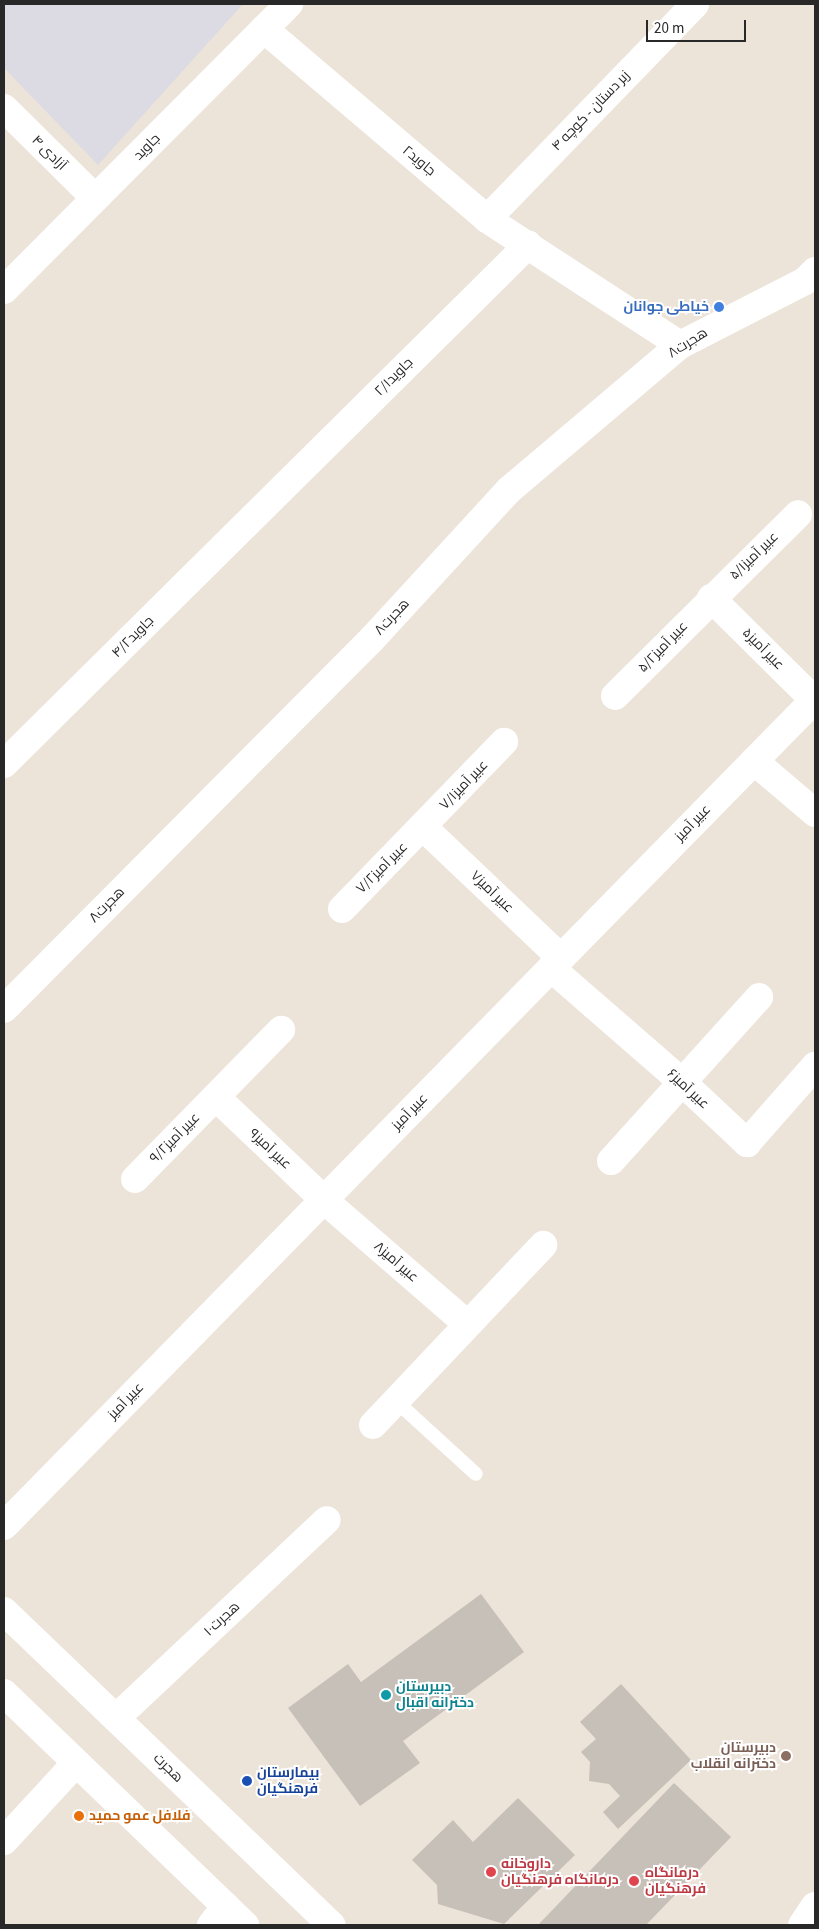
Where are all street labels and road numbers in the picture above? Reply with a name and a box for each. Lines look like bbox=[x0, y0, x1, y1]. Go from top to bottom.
street label: زبر دستان - کوچه ۴ bbox=[548, 67, 634, 155]
street label: جاوید bbox=[130, 130, 164, 164]
street label: ۴ آزادی bbox=[28, 132, 70, 174]
street label: ۲جاوید bbox=[399, 142, 439, 180]
street label: هجرت۸ bbox=[665, 324, 711, 362]
street label: ۲/۱جاوید bbox=[371, 354, 417, 400]
street label: ۵/۱عبیر آمیز bbox=[726, 529, 782, 583]
street label: هجرت۸ bbox=[371, 595, 413, 639]
street label: ۴/۲جاوید bbox=[109, 613, 157, 661]
street label: ۵/۲عبیر آمیز bbox=[635, 618, 691, 676]
street label: ۵عبیر آمیز bbox=[739, 625, 787, 673]
street label: ۷/۱عبیر آمیز bbox=[436, 757, 492, 813]
street label: عبیر آمیز bbox=[671, 801, 715, 845]
street label: ۷/۲عبیر آمیز bbox=[353, 839, 411, 897]
street label: ۷عبیر آمیز bbox=[467, 867, 517, 917]
street label: هجرت۸ bbox=[86, 884, 128, 926]
street label: ۶عبیر آمیز bbox=[664, 1065, 712, 1113]
street label: عبیر آمیز bbox=[388, 1090, 432, 1134]
street label: ۹/۲عبیر آمیز bbox=[146, 1109, 204, 1167]
street label: عبیر آمیز۹ bbox=[245, 1125, 295, 1173]
street label: ۸عبیر آمیز bbox=[370, 1238, 422, 1286]
street label: عبیر آمیز bbox=[104, 1379, 148, 1423]
street label: هجرت۱۰ bbox=[201, 1598, 243, 1640]
street label: هجرت bbox=[150, 1750, 186, 1786]

